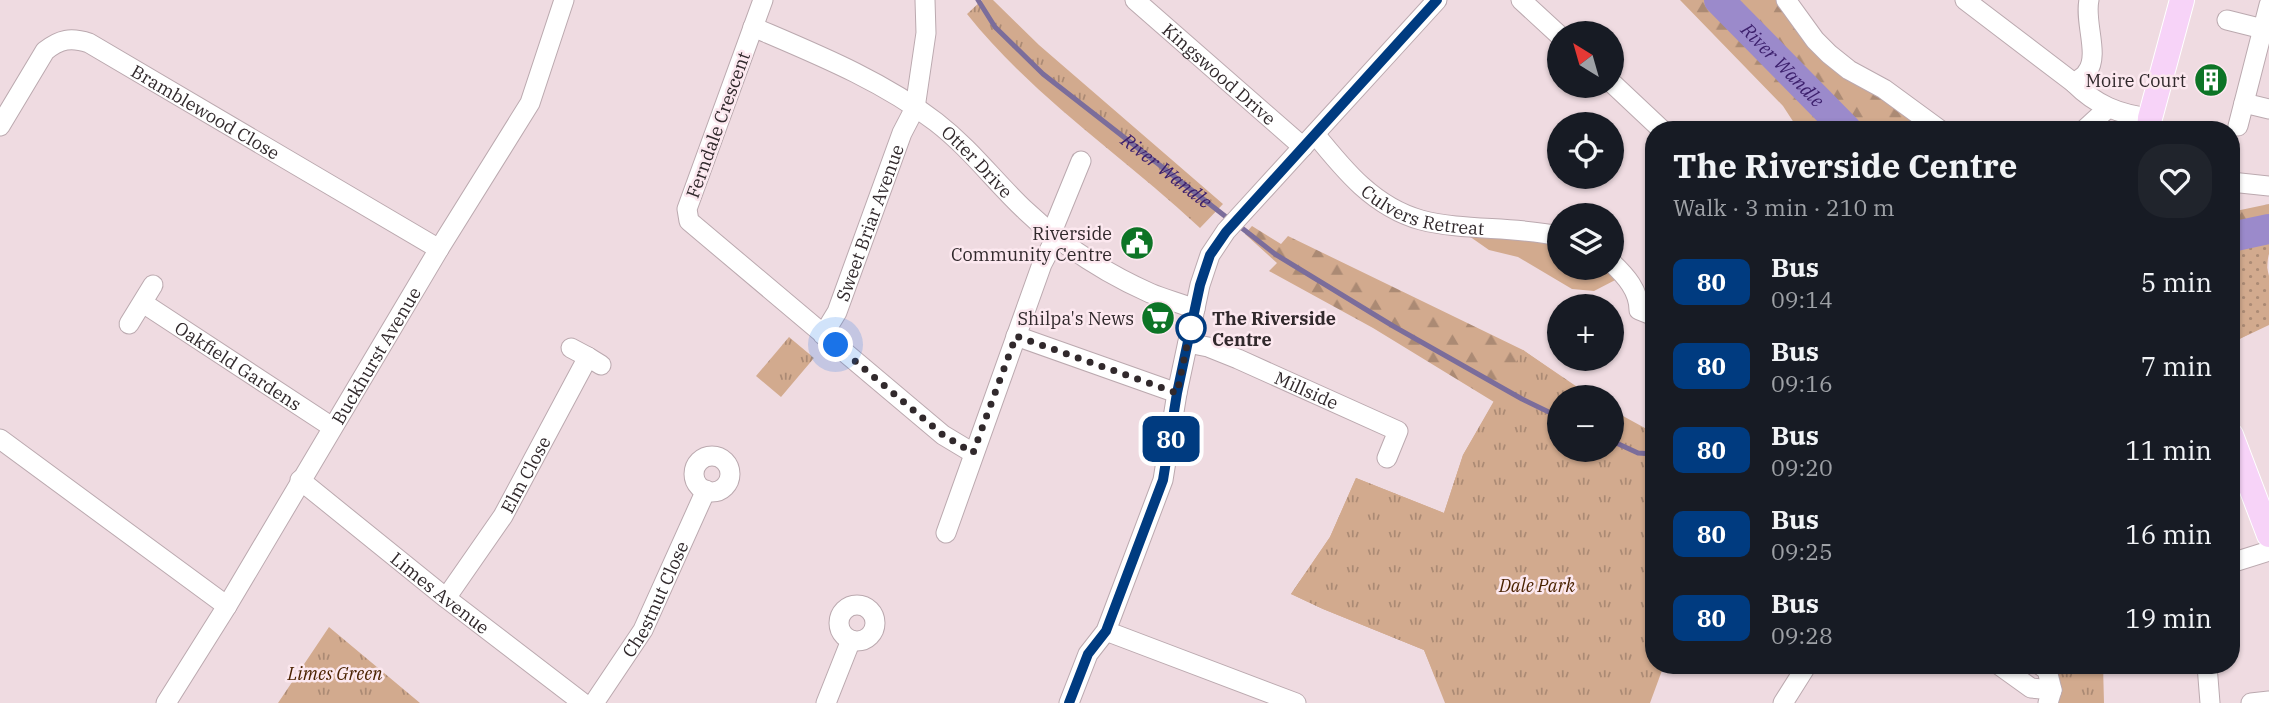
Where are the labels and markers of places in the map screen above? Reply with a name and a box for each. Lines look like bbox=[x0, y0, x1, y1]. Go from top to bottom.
building icon: Moire Court bbox=[2192, 61, 2230, 99]
place label: Moire Court bbox=[2085, 69, 2186, 92]
place label: Riverside Community Centre bbox=[951, 222, 1112, 266]
public building icon: Riverside Community Centre bbox=[1118, 224, 1156, 262]
supermarket icon: Shilpa's News bbox=[1139, 299, 1177, 337]
place label: Shilpa's News bbox=[1017, 307, 1134, 330]
place label: The Riverside Centre bbox=[1212, 307, 1336, 351]
marker: The Riverside Centre bbox=[1176, 313, 1206, 343]

